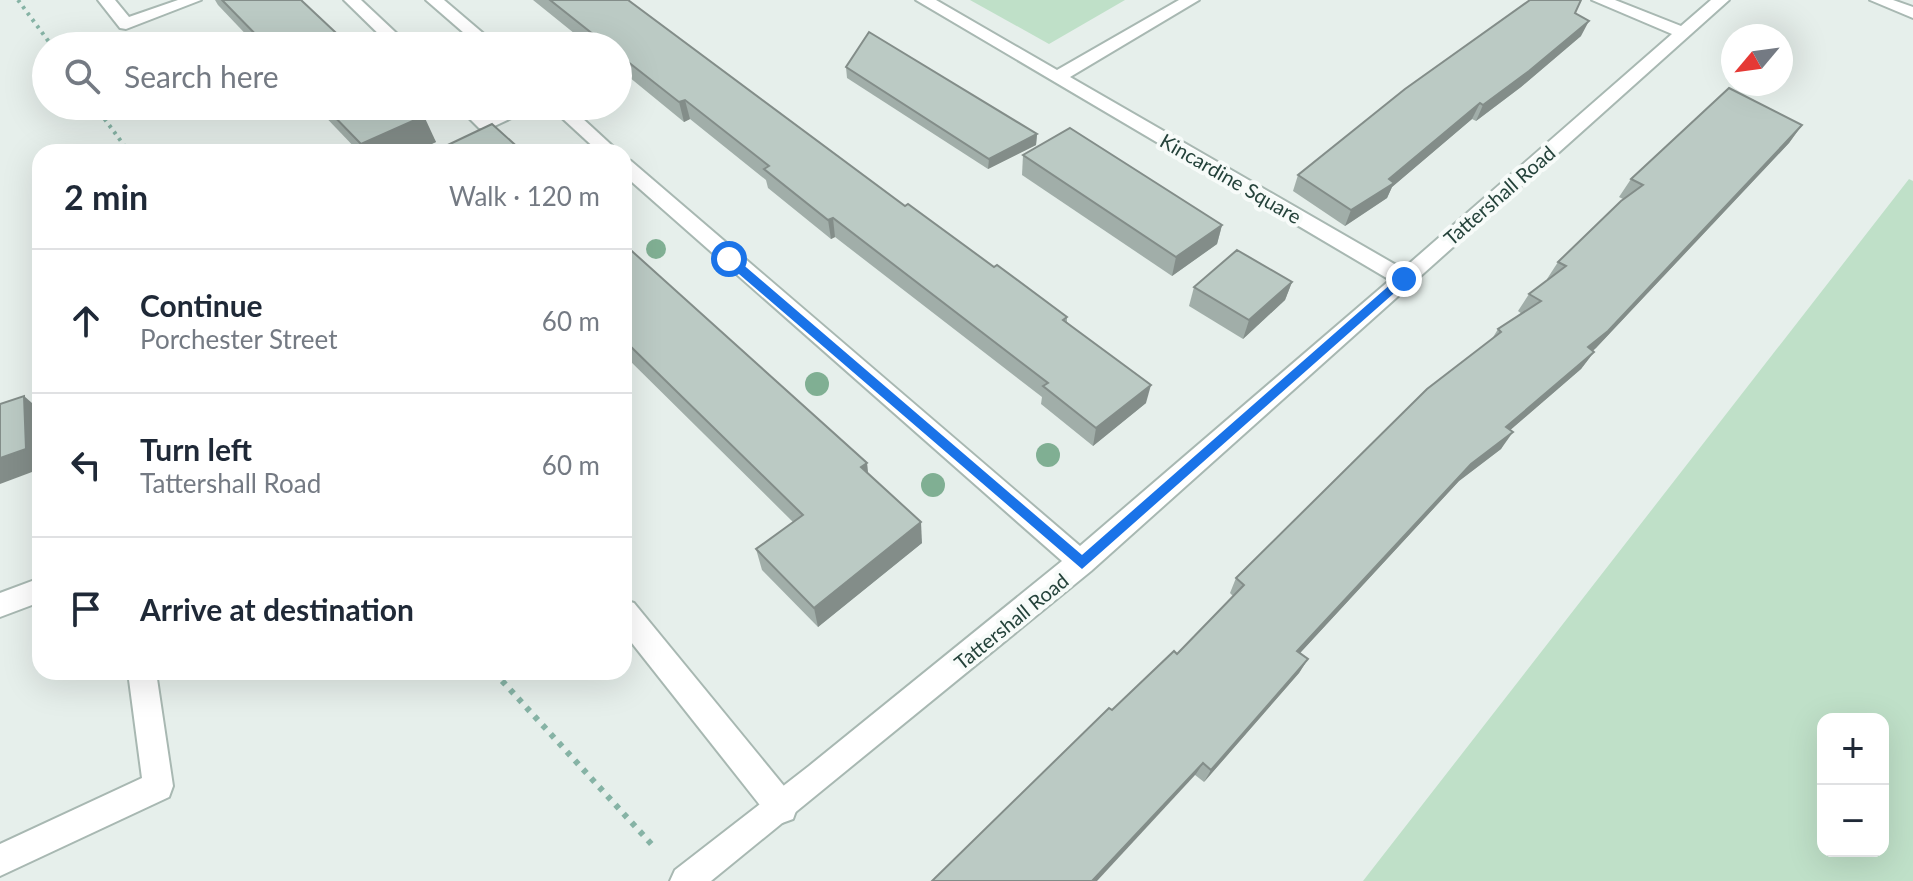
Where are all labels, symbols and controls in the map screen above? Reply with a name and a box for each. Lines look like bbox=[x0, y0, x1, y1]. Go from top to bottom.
north arrow bbox=[1721, 24, 1793, 96]
search box bbox=[32, 32, 632, 120]
icon: search bbox=[60, 54, 104, 98]
text: Search here bbox=[124, 58, 279, 94]
street label: Kincardine Square bbox=[1156, 128, 1306, 228]
street label: Tattershall Road bbox=[1439, 140, 1559, 250]
text: 2 min bbox=[64, 176, 148, 217]
text: Walk · 120 m bbox=[449, 180, 600, 212]
route start bbox=[711, 241, 747, 277]
route end bbox=[1386, 261, 1422, 297]
text: Continue bbox=[140, 287, 263, 323]
icon: ahead bbox=[64, 299, 108, 343]
text: 60 m bbox=[542, 305, 600, 337]
text: Porchester Street bbox=[140, 323, 338, 355]
text: Turn left bbox=[140, 431, 252, 467]
icon: left bbox=[64, 443, 108, 487]
text: 60 m bbox=[542, 449, 600, 481]
text: Tattershall Road bbox=[140, 467, 321, 499]
street label: Tattershall Road bbox=[949, 568, 1073, 674]
icon: arrive bbox=[64, 587, 108, 631]
text: Arrive at destination bbox=[140, 591, 414, 627]
map controls bbox=[1817, 713, 1889, 857]
button: + bbox=[1817, 713, 1889, 785]
button: − bbox=[1817, 785, 1889, 857]

